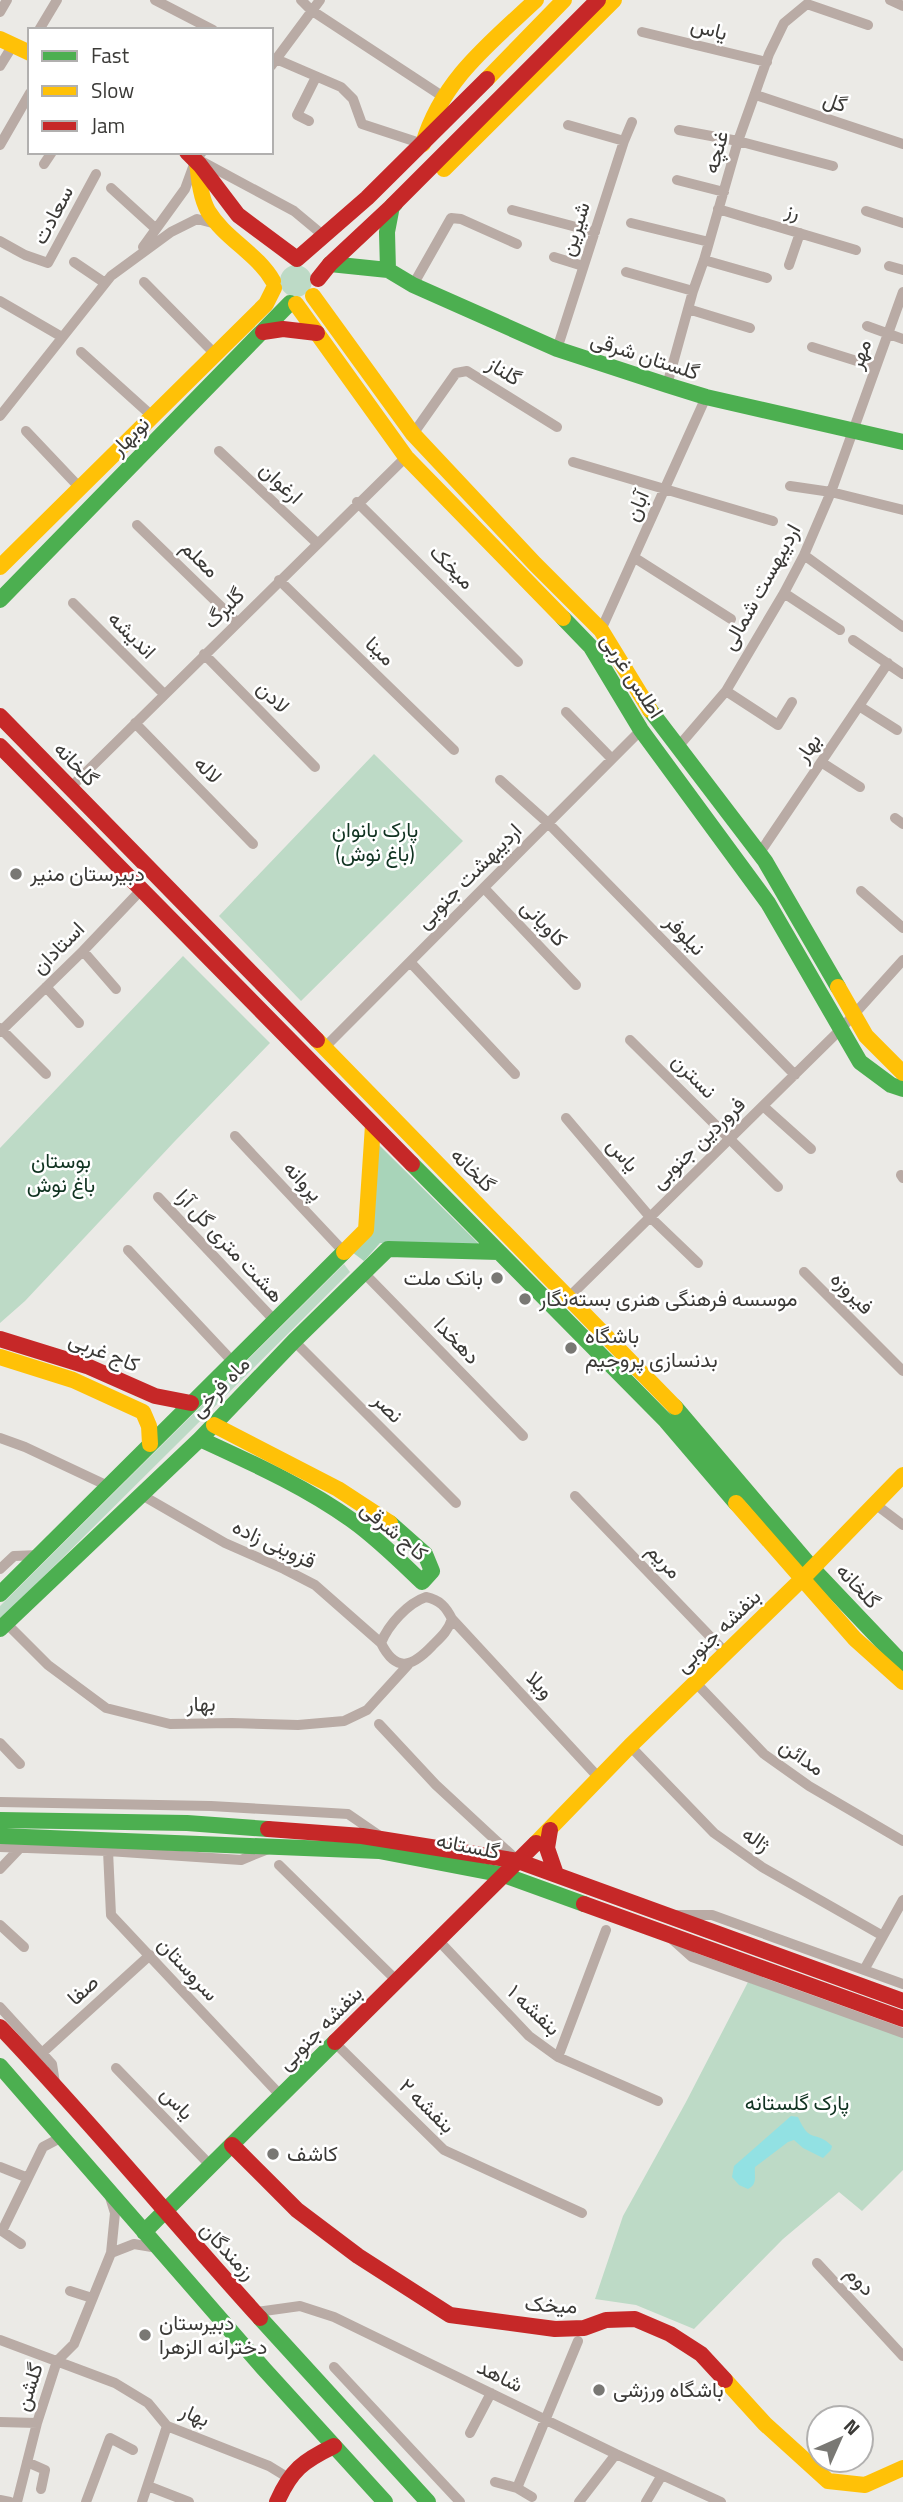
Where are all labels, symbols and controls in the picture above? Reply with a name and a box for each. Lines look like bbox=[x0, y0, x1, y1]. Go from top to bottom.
street label: یاس bbox=[687, 8, 731, 48]
legend bbox=[28, 28, 273, 154]
text: Fast bbox=[91, 39, 130, 71]
text: Slow bbox=[91, 74, 134, 106]
street label: گل bbox=[819, 82, 852, 120]
text: Jam bbox=[91, 109, 125, 141]
street label: غنچه bbox=[694, 127, 736, 177]
street label: سعادت bbox=[23, 179, 81, 250]
street label: رز bbox=[781, 192, 805, 227]
street label: شیرین bbox=[550, 197, 598, 260]
street label: گلستان شرقی bbox=[587, 322, 704, 388]
street label: مهر bbox=[839, 334, 879, 374]
street label: گلناز bbox=[480, 347, 528, 393]
street label: نوبهار bbox=[101, 408, 156, 463]
street label: ارغوان bbox=[253, 454, 311, 511]
street label: آبان bbox=[615, 483, 658, 526]
street label: اردیبهست شمالی bbox=[712, 517, 808, 656]
street label: معلم bbox=[174, 532, 227, 585]
street label: میخک bbox=[423, 536, 483, 596]
street label: گلبرگ bbox=[195, 579, 252, 636]
street label: اندیشه bbox=[101, 603, 164, 666]
street label: اطلس غربی bbox=[593, 626, 672, 724]
street label: مینا bbox=[358, 628, 403, 673]
street label: لادن bbox=[250, 672, 298, 720]
street label: بهار bbox=[785, 726, 829, 769]
street label: گلخانه bbox=[47, 733, 107, 793]
street label: لاله bbox=[187, 748, 230, 791]
park label: پارک بانوان (باغ نوش) bbox=[332, 813, 418, 869]
street label: اردیبهشت جنوبی bbox=[408, 815, 529, 936]
place label: دبیرستان منیر bbox=[29, 857, 145, 889]
marker: دبیرستان منیر bbox=[8, 866, 24, 882]
street label: کاویانی bbox=[514, 891, 576, 953]
street label: نیلوفر bbox=[657, 905, 714, 962]
street label: استادان bbox=[23, 913, 91, 981]
street label: نسترن bbox=[665, 1045, 725, 1105]
street label: فروردین جنوبی bbox=[642, 1089, 752, 1196]
street label: یاس bbox=[600, 1130, 648, 1179]
street label: گلخانه bbox=[444, 1139, 504, 1199]
park label: بوستان باغ نوش bbox=[27, 1144, 95, 1200]
street label: پروانه bbox=[276, 1153, 331, 1208]
street label: هشت متری گل آرا bbox=[169, 1181, 292, 1310]
place label: بانک ملت bbox=[404, 1261, 483, 1293]
street label: فیروزه bbox=[824, 1263, 882, 1321]
marker: بانک ملت bbox=[489, 1270, 505, 1286]
place label: موسسه فرهنگی هنری بسته‌نگار bbox=[538, 1282, 798, 1314]
marker: موسسه فرهنگی هنری بسته‌نگار bbox=[517, 1291, 533, 1307]
street label: دهخدا bbox=[427, 1309, 488, 1371]
place label: باشگاه بدنسازی پروجیم bbox=[585, 1319, 718, 1375]
street label: کاج غربی bbox=[64, 1322, 145, 1380]
marker: باشگاه بدنسازی پروجیم bbox=[563, 1340, 579, 1356]
street label: ماه فرخی bbox=[182, 1348, 257, 1424]
street label: نصر bbox=[365, 1384, 411, 1430]
street label: کاج شرقی bbox=[354, 1492, 436, 1568]
street label: قزوینی زاده bbox=[227, 1510, 322, 1576]
street label: مریم bbox=[640, 1535, 690, 1586]
street label: گلخانه bbox=[829, 1555, 888, 1615]
street label: بنفشه جنوبی bbox=[667, 1581, 768, 1680]
street label: ویلا bbox=[519, 1663, 562, 1706]
street label: بهار bbox=[185, 1687, 216, 1719]
street label: مدائن bbox=[773, 1729, 832, 1783]
street label: ژاله bbox=[736, 1817, 778, 1860]
street label: گلستانه bbox=[434, 1823, 503, 1867]
street label: سروستان bbox=[150, 1929, 227, 2008]
street label: صفا bbox=[59, 1966, 105, 2012]
street label: بنفشه ۱ bbox=[501, 1976, 569, 2042]
street label: بنفشه جنوبی bbox=[269, 1977, 369, 2077]
street label: بنفشه ۲ bbox=[392, 2070, 463, 2140]
street label: یاس bbox=[153, 2078, 202, 2127]
park label: پارک گلستانه bbox=[745, 2086, 849, 2118]
place label: کاشف bbox=[287, 2137, 338, 2169]
marker: کاشف bbox=[265, 2146, 281, 2162]
street label: رزمندگان bbox=[193, 2214, 265, 2287]
street label: دوم bbox=[838, 2258, 883, 2303]
street label: میخک bbox=[524, 2287, 578, 2321]
place label: دبيرستان دخترانه الزهرا bbox=[159, 2306, 267, 2362]
marker: دبيرستان دخترانه الزهرا bbox=[137, 2327, 153, 2343]
street label: شاهد bbox=[472, 2350, 529, 2400]
street label: گلشن bbox=[5, 2359, 51, 2415]
place label: باشگاه ورزشی bbox=[613, 2373, 724, 2405]
marker: باشگاه ورزشی bbox=[591, 2382, 607, 2398]
street label: بهار bbox=[175, 2393, 215, 2435]
north arrow bbox=[805, 2404, 875, 2474]
text: N bbox=[837, 2412, 867, 2442]

